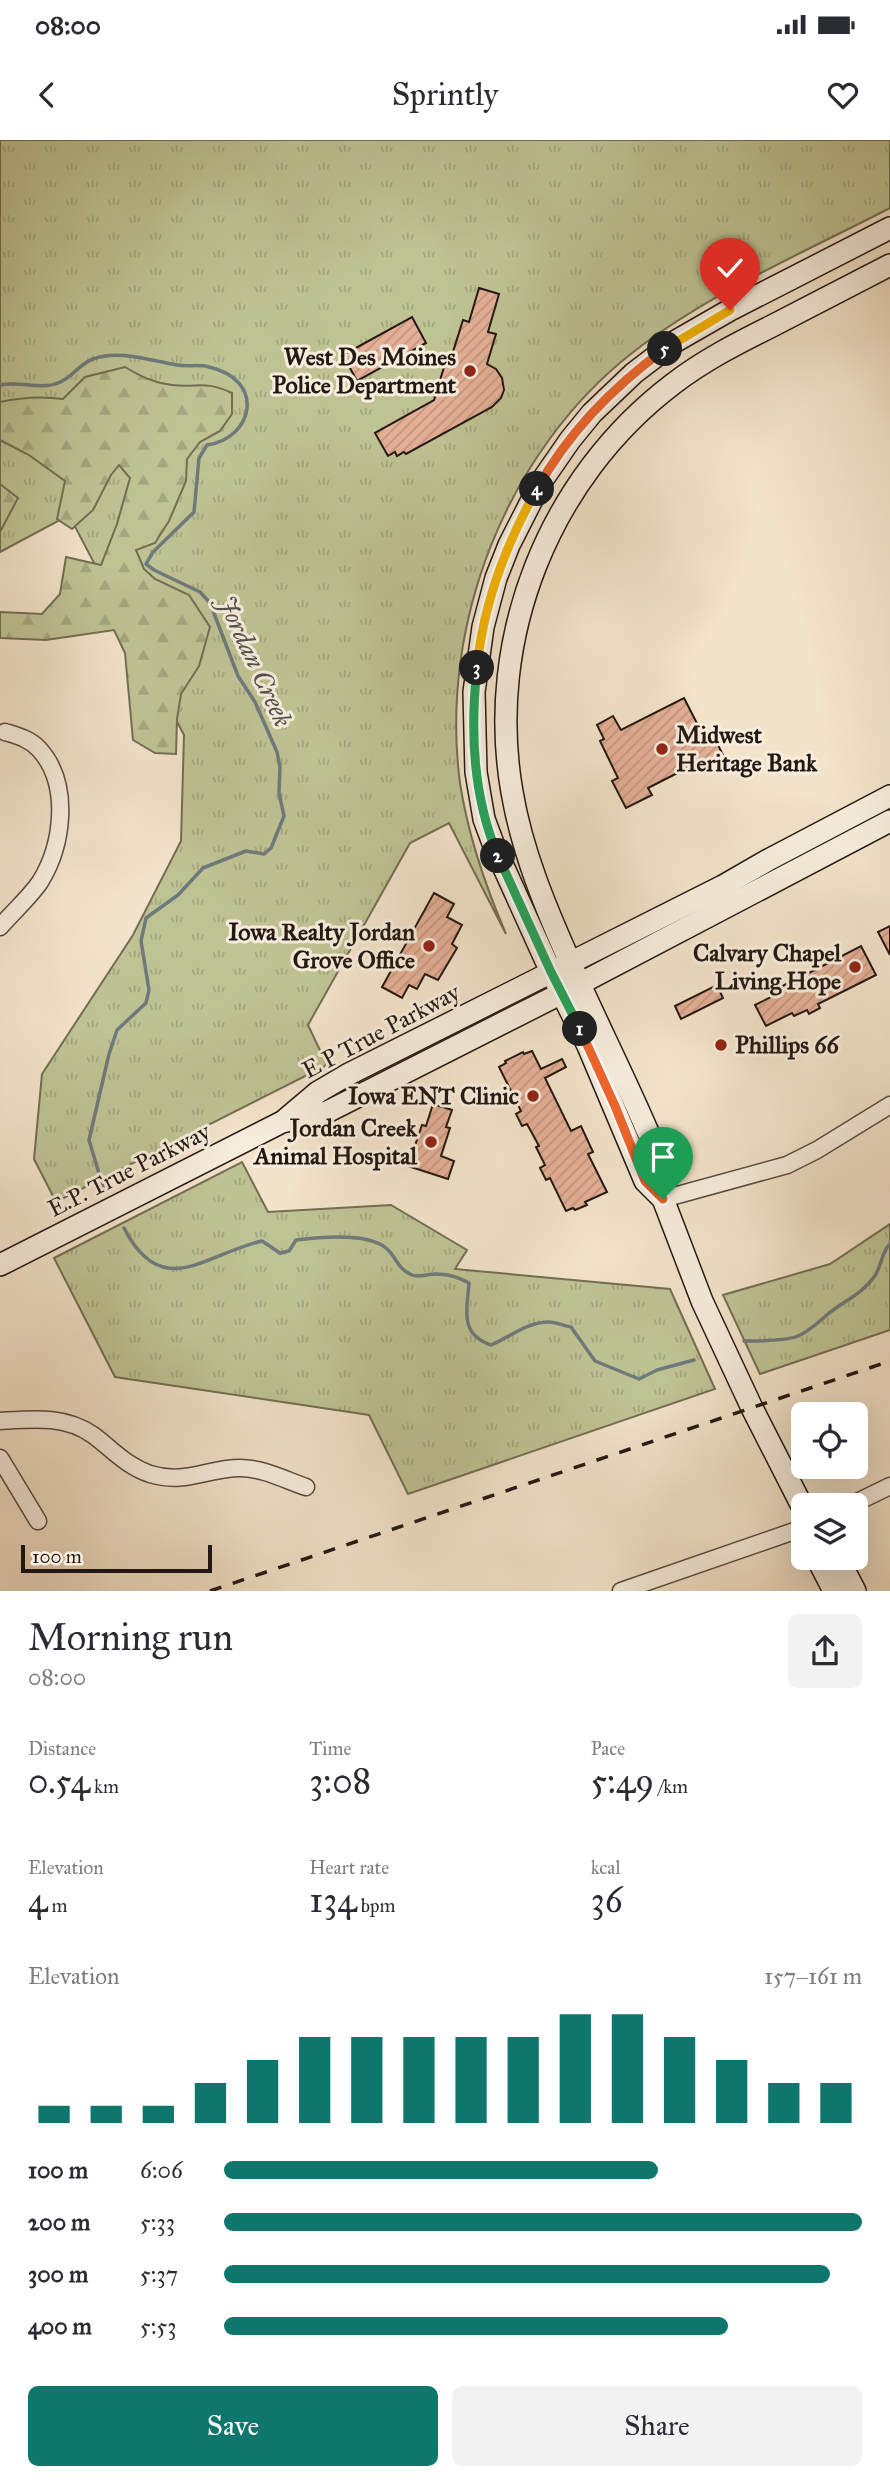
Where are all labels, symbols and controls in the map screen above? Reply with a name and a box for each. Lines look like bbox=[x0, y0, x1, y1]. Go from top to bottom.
text: 08:00 bbox=[35, 9, 101, 41]
text: Sprintly bbox=[392, 75, 498, 114]
icon: back bbox=[28, 76, 66, 114]
icon: heart bbox=[824, 76, 862, 114]
pin bbox=[700, 238, 760, 310]
icon: check bbox=[711, 249, 749, 287]
pin: 5 bbox=[648, 332, 682, 367]
text: 5 bbox=[660, 337, 669, 360]
place label: West Des Moines Police Department bbox=[272, 342, 457, 400]
marker: West Des Moines Police Department bbox=[462, 363, 478, 379]
pin: 4 bbox=[520, 472, 554, 506]
text: 4 bbox=[531, 477, 542, 500]
water label: Jordan Creek bbox=[210, 588, 300, 732]
pin: 3 bbox=[460, 650, 494, 686]
text: 3 bbox=[473, 656, 480, 679]
place label: Midwest Heritage Bank bbox=[676, 720, 818, 778]
marker: Midwest Heritage Bank bbox=[654, 741, 670, 757]
pin: 2 bbox=[480, 838, 516, 874]
text: 2 bbox=[493, 844, 502, 867]
place label: Iowa Realty Jordan Grove Office bbox=[228, 917, 415, 975]
marker: Iowa Realty Jordan Grove Office bbox=[421, 938, 437, 954]
place label: Calvary Chapel Living Hope bbox=[693, 938, 842, 996]
marker: Calvary Chapel Living Hope bbox=[847, 959, 863, 975]
street label: E P True Parkway bbox=[297, 976, 466, 1085]
pin: 1 bbox=[562, 1012, 598, 1046]
text: 1 bbox=[576, 1017, 583, 1040]
place label: Phillips 66 bbox=[735, 1030, 840, 1060]
marker: Phillips 66 bbox=[713, 1037, 729, 1053]
place label: Iowa ENT Clinic bbox=[348, 1081, 519, 1111]
marker: Iowa ENT Clinic bbox=[525, 1088, 541, 1104]
place label: Jordan Creek Animal Hospital bbox=[252, 1113, 418, 1171]
street label: E.P. True Parkway bbox=[43, 1116, 216, 1224]
pin bbox=[633, 1127, 693, 1199]
marker: Jordan Creek Animal Hospital bbox=[423, 1134, 439, 1150]
icon: arrive bbox=[644, 1138, 682, 1176]
map controls bbox=[791, 1402, 868, 1570]
button: locate bbox=[791, 1402, 868, 1479]
button: layers bbox=[791, 1493, 868, 1570]
scale bar bbox=[21, 1542, 212, 1574]
text: 100 m bbox=[32, 1545, 82, 1568]
text: Morning run bbox=[28, 1614, 233, 1660]
button: share bbox=[788, 1614, 862, 1688]
text: 08:00 bbox=[28, 1663, 86, 1691]
text: Distance bbox=[28, 1737, 96, 1760]
text: Time bbox=[309, 1737, 351, 1760]
text: Pace bbox=[591, 1737, 625, 1760]
text: 0.54 bbox=[28, 1760, 90, 1803]
text: 3:08 bbox=[309, 1760, 371, 1803]
text: 5:49 bbox=[591, 1760, 654, 1803]
text: km bbox=[90, 1775, 119, 1798]
text: /km bbox=[654, 1775, 688, 1798]
text: Elevation bbox=[28, 1856, 103, 1879]
text: Heart rate bbox=[309, 1856, 389, 1879]
text: kcal bbox=[591, 1856, 621, 1879]
text: 4 bbox=[28, 1879, 48, 1922]
text: 134 bbox=[309, 1879, 357, 1922]
text: 36 bbox=[591, 1879, 623, 1922]
text: m bbox=[48, 1894, 68, 1917]
text: bpm bbox=[357, 1894, 395, 1917]
text: Elevation bbox=[28, 1962, 119, 1990]
text: 157–161 m bbox=[764, 1962, 862, 1990]
text: 100 m bbox=[28, 2156, 88, 2184]
text: 6:06 bbox=[140, 2156, 183, 2184]
text: 200 m bbox=[28, 2208, 90, 2236]
text: 5:33 bbox=[140, 2208, 175, 2236]
text: 300 m bbox=[28, 2260, 88, 2288]
text: 5:37 bbox=[140, 2260, 178, 2288]
text: 400 m bbox=[28, 2312, 92, 2340]
text: 5:53 bbox=[140, 2312, 176, 2340]
button: Save bbox=[28, 2386, 438, 2466]
button: Share bbox=[452, 2386, 862, 2466]

